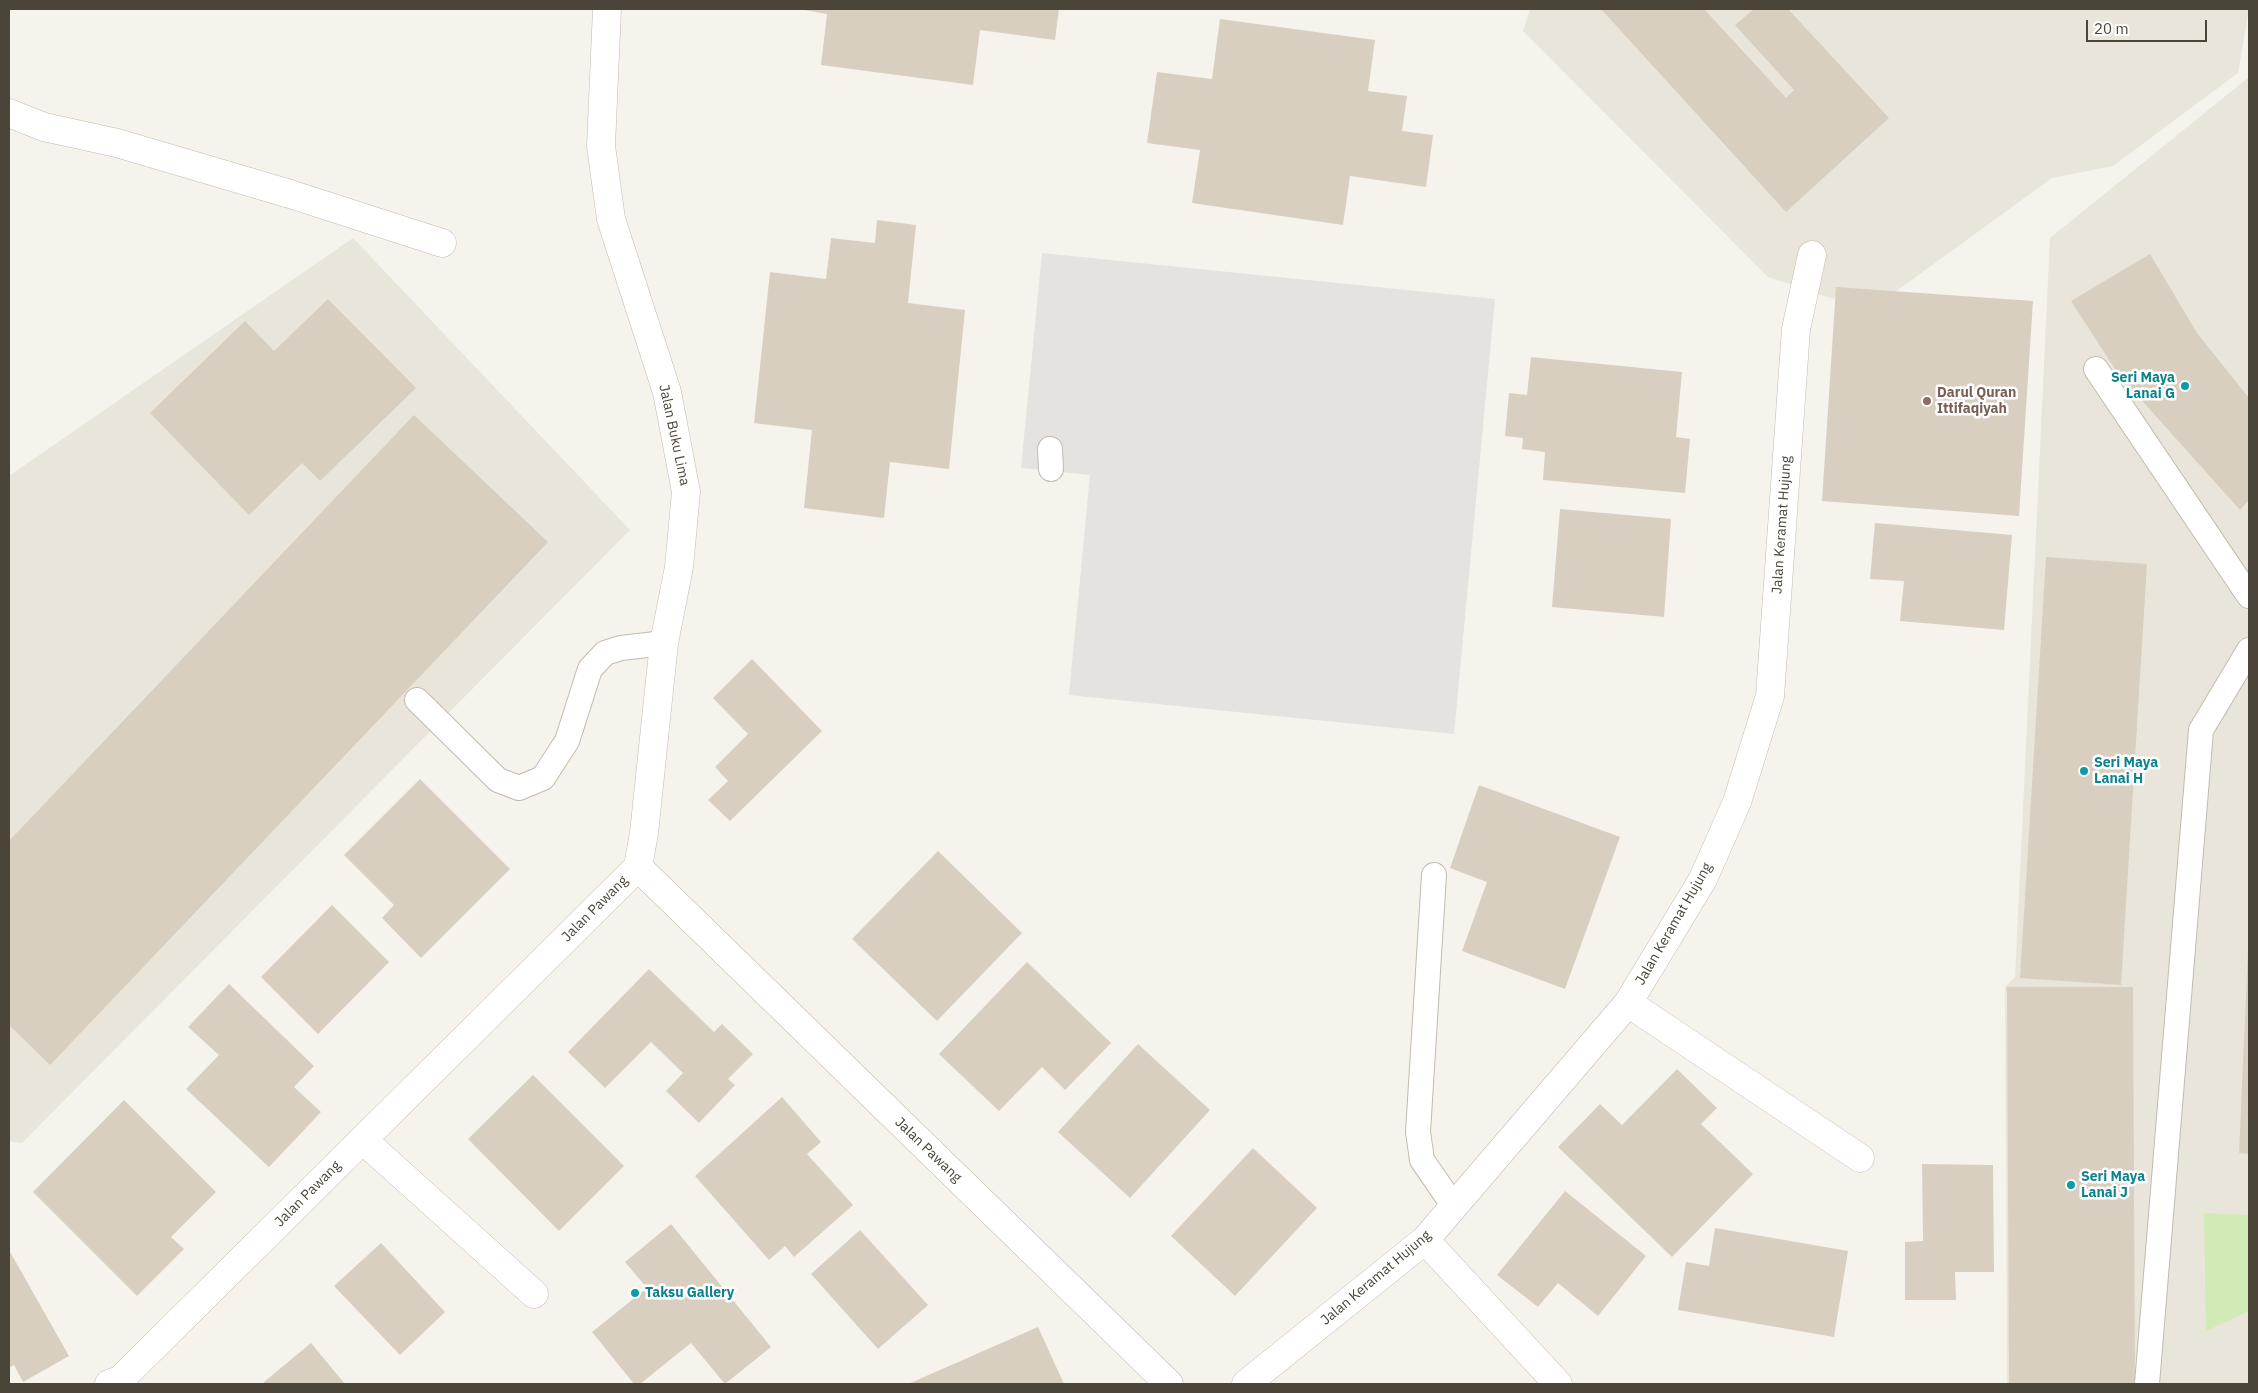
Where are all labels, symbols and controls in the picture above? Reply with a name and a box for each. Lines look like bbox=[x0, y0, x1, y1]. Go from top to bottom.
scale bar bbox=[2088, 10, 2209, 42]
text: 20 m bbox=[2094, 19, 2129, 38]
place label: Seri Maya Lanai G bbox=[2111, 370, 2175, 402]
marker: Seri Maya Lanai G bbox=[2179, 380, 2191, 392]
street label: Jalan Buku Lima bbox=[655, 383, 693, 487]
place label: Darul Quran Ittifaqiyah bbox=[1937, 385, 2016, 418]
marker: Darul Quran Ittifaqiyah bbox=[1921, 395, 1933, 407]
street label: Jalan Keramat Hujung bbox=[1769, 455, 1795, 595]
place label: Seri Maya Lanai H bbox=[2094, 755, 2158, 788]
marker: Seri Maya Lanai H bbox=[2078, 765, 2090, 777]
street label: Jalan Keramat Hujung bbox=[1632, 860, 1716, 988]
street label: Jalan Pawang bbox=[559, 873, 631, 945]
street label: Jalan Pawang bbox=[891, 1114, 965, 1186]
street label: Jalan Pawang bbox=[272, 1158, 344, 1230]
place label: Seri Maya Lanai J bbox=[2081, 1169, 2145, 1202]
marker: Seri Maya Lanai J bbox=[2065, 1179, 2077, 1191]
street label: Jalan Keramat Hujung bbox=[1318, 1227, 1434, 1329]
place label: Taksu Gallery bbox=[645, 1285, 734, 1301]
marker: Taksu Gallery bbox=[629, 1287, 641, 1299]

